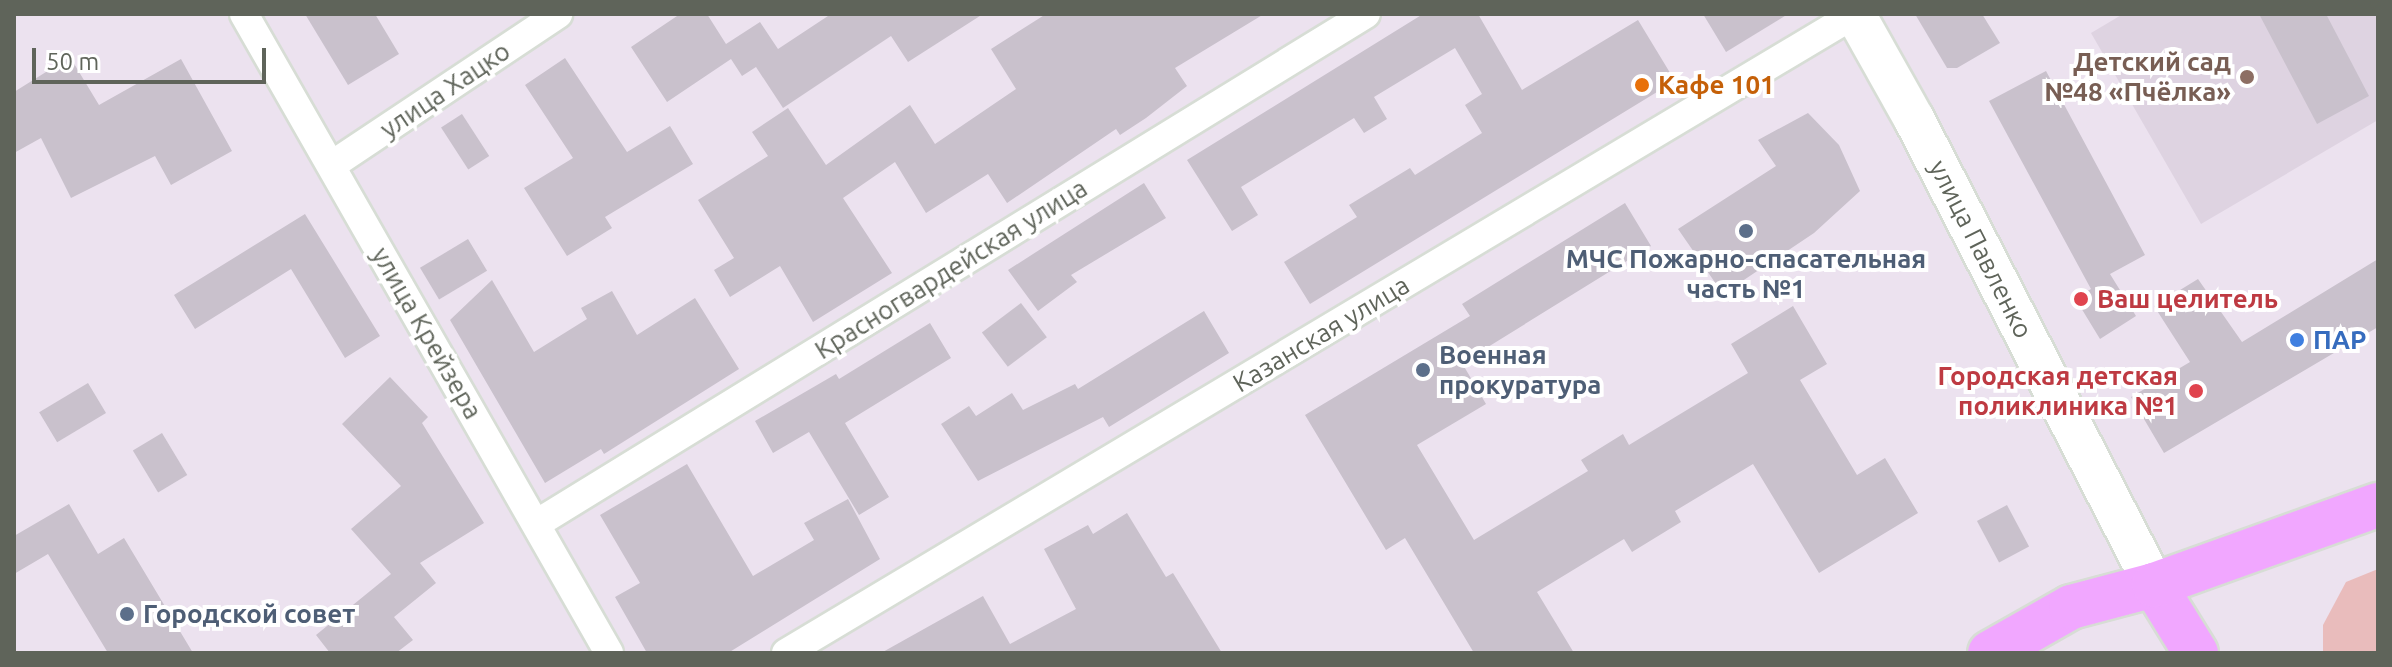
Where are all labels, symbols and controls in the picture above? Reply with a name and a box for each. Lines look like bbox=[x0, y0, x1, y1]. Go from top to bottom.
scale bar bbox=[36, 32, 270, 82]
street label: улица Хацко bbox=[374, 35, 516, 145]
place label: Детский сад №48 «Пчёлка» bbox=[2044, 46, 2231, 108]
text: 50 m bbox=[46, 48, 99, 75]
marker: Детский сад №48 «Пчёлка» bbox=[2238, 68, 2256, 86]
place label: Кафе 101 bbox=[1658, 69, 1775, 101]
marker: Кафе 101 bbox=[1633, 76, 1651, 94]
street label: улица Павленко bbox=[1923, 155, 2039, 343]
street label: Красногвардейская улица bbox=[809, 172, 1093, 366]
marker: МЧС Пожарно-спасательная часть №1 bbox=[1737, 222, 1755, 240]
street label: улица Крейзера bbox=[365, 242, 489, 424]
place label: МЧС Пожарно-спасательная часть №1 bbox=[1566, 243, 1926, 304]
street label: Казанская улица bbox=[1227, 269, 1415, 399]
place label: Ваш целитель bbox=[2097, 283, 2278, 315]
marker: Ваш целитель bbox=[2072, 290, 2090, 308]
place label: ПАР bbox=[2313, 324, 2366, 356]
marker: ПАР bbox=[2288, 331, 2306, 349]
place label: Военная прокуратура bbox=[1439, 339, 1601, 400]
place label: Городская детская поликлиника №1 bbox=[1937, 360, 2178, 422]
marker: Военная прокуратура bbox=[1414, 361, 1432, 379]
marker: Городская детская поликлиника №1 bbox=[2185, 380, 2207, 402]
place label: Городской совет bbox=[143, 598, 355, 630]
marker: Городской совет bbox=[118, 605, 136, 623]

